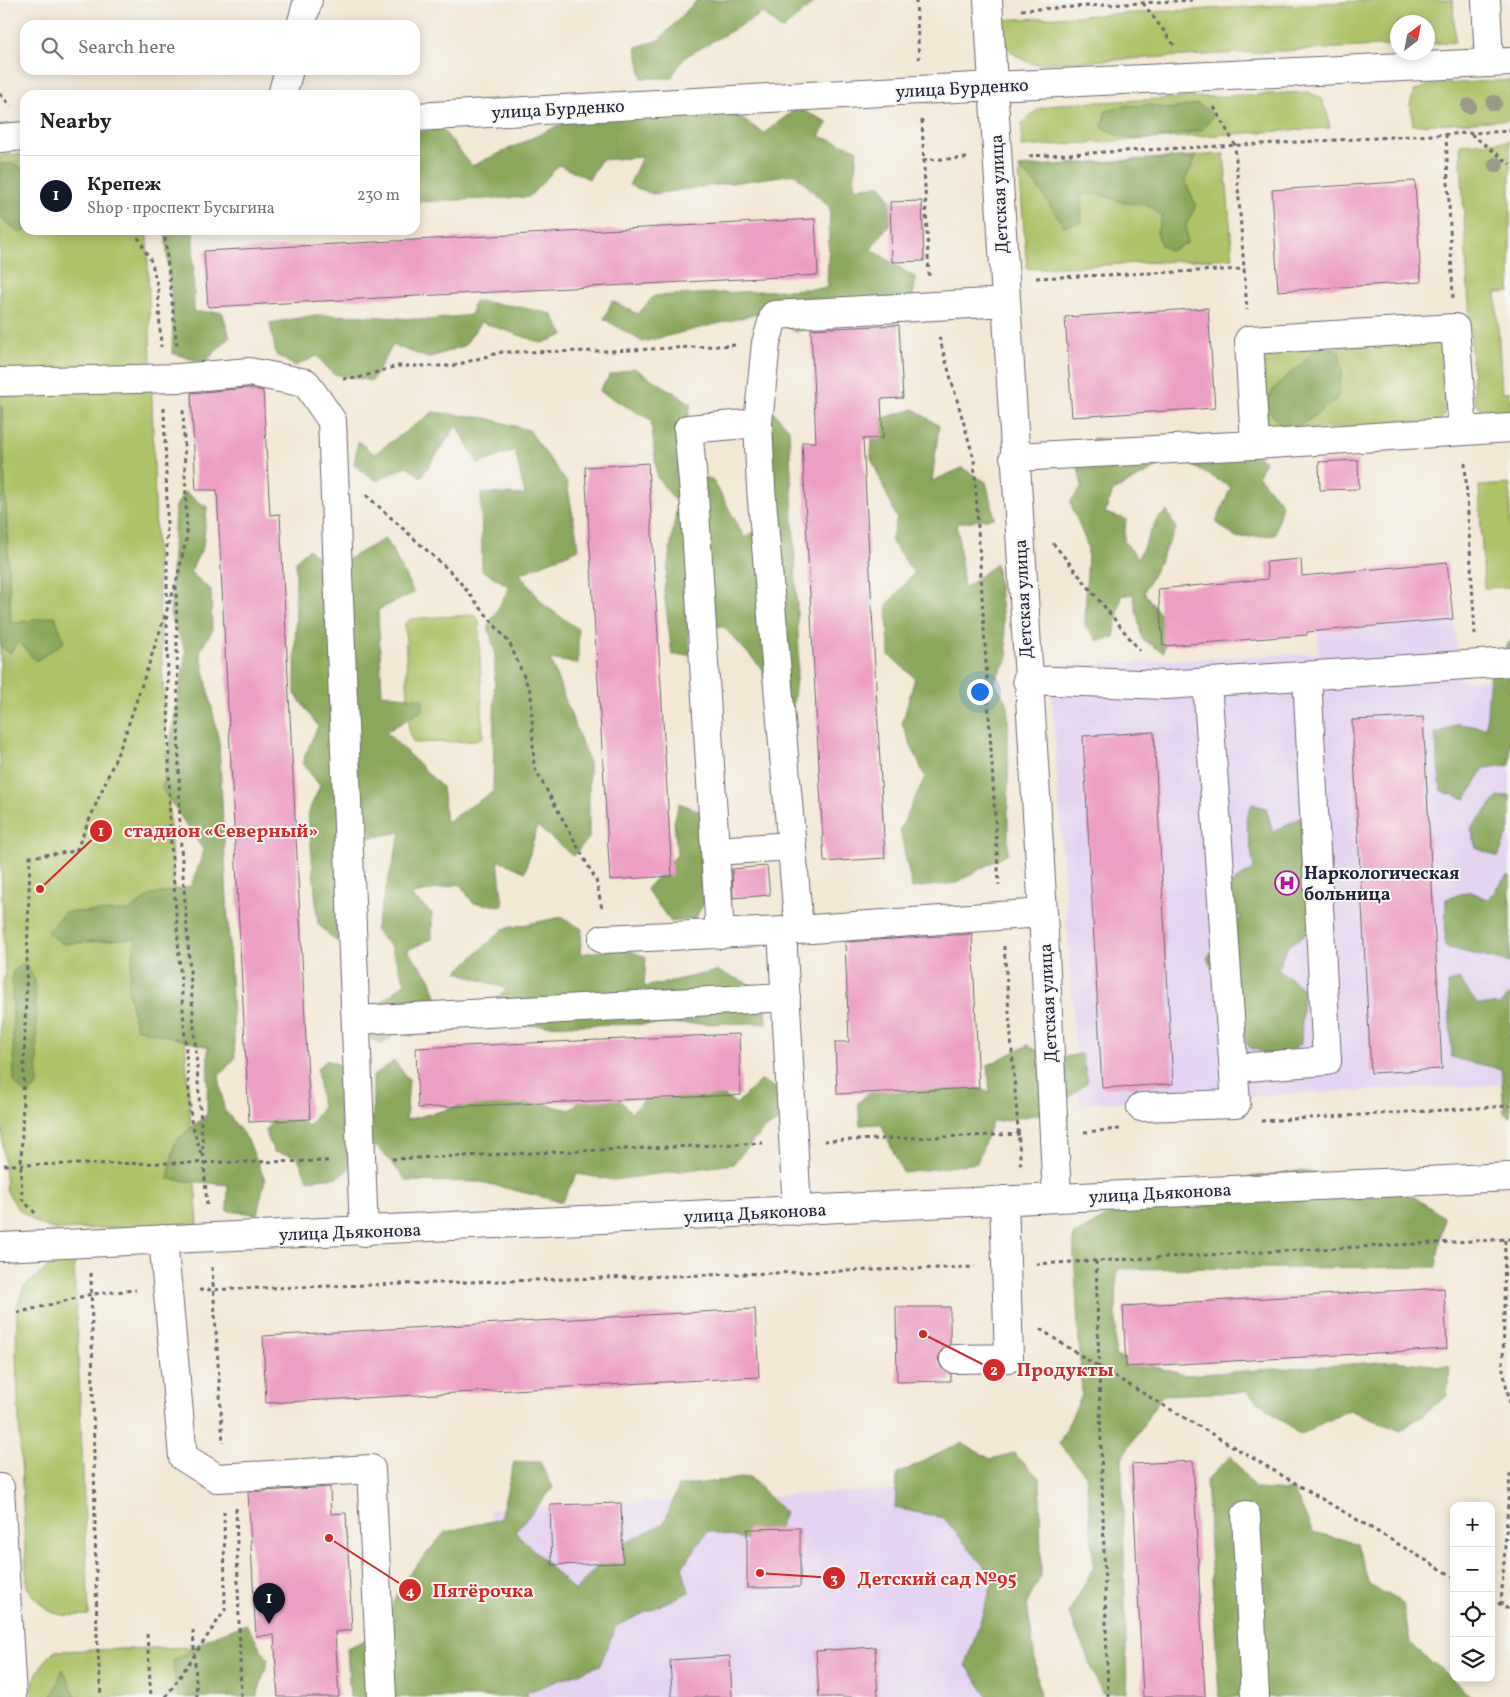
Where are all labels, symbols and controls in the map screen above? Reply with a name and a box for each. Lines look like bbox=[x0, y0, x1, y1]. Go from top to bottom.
north arrow bbox=[1390, 15, 1435, 60]
search box bbox=[20, 20, 420, 75]
icon: search bbox=[38, 34, 66, 62]
text: Search here bbox=[78, 35, 175, 61]
street label: улица Бурденко bbox=[895, 74, 1029, 105]
street label: улица Бурденко bbox=[491, 95, 625, 126]
text: Nearby bbox=[40, 108, 111, 137]
street label: Детская улица bbox=[985, 133, 1016, 254]
text: Крепеж bbox=[87, 172, 161, 198]
text: 1 bbox=[53, 185, 59, 207]
text: 230 m bbox=[357, 185, 400, 207]
text: Shop · проспект Бусыгина bbox=[87, 198, 275, 220]
street label: Детская улица bbox=[1009, 538, 1040, 659]
your location bbox=[967, 679, 993, 705]
callout: стадион «Северный» bbox=[89, 814, 329, 848]
text: стадион «Северный» bbox=[124, 819, 318, 845]
text: 1 bbox=[98, 822, 104, 843]
place label: Наркологическая больница bbox=[1304, 862, 1460, 908]
hospital icon: Наркологическая больница bbox=[1274, 870, 1300, 896]
street label: Детская улица bbox=[1034, 942, 1065, 1063]
street label: улица Дьяконова bbox=[1088, 1178, 1232, 1211]
street label: улица Дьяконова bbox=[683, 1198, 827, 1231]
street label: улица Дьяконова bbox=[278, 1219, 422, 1248]
callout: Продукты bbox=[981, 1353, 1123, 1387]
text: Продукты bbox=[1016, 1358, 1114, 1384]
text: 2 bbox=[990, 1361, 998, 1382]
map controls bbox=[1450, 1502, 1495, 1682]
button: + bbox=[1450, 1502, 1495, 1547]
button: − bbox=[1450, 1547, 1495, 1592]
callout: Детский сад №95 bbox=[822, 1561, 1026, 1595]
text: Детский сад №95 bbox=[857, 1567, 1017, 1593]
text: 3 bbox=[830, 1569, 838, 1590]
callout: Пятёрочка bbox=[398, 1573, 544, 1607]
text: Пятёрочка bbox=[432, 1579, 534, 1605]
text: 4 bbox=[405, 1582, 415, 1603]
pin: 1 bbox=[253, 1583, 285, 1624]
button: locate bbox=[1450, 1592, 1495, 1637]
button: layers bbox=[1450, 1637, 1495, 1682]

